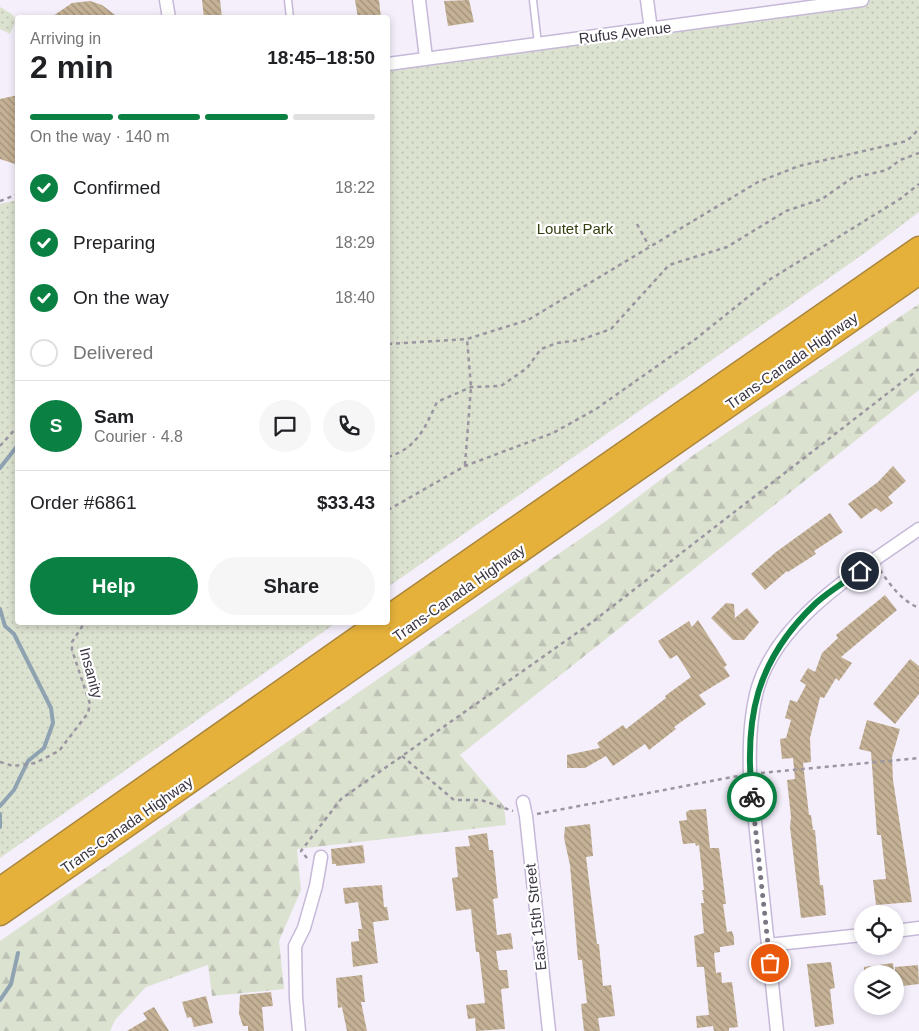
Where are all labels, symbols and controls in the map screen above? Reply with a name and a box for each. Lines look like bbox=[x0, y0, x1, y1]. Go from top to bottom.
street label: Rufus Avenue bbox=[578, 18, 672, 47]
text: Arriving in bbox=[30, 30, 101, 47]
text: 18:45–18:50 bbox=[267, 47, 375, 68]
text: 2 min bbox=[30, 49, 114, 85]
text: On the way · 140 m bbox=[30, 128, 170, 145]
icon: check bbox=[30, 174, 58, 202]
text: Confirmed bbox=[73, 177, 161, 198]
text: 18:22 bbox=[335, 179, 375, 196]
park label: Loutet Park bbox=[537, 220, 614, 237]
icon: check bbox=[30, 229, 58, 257]
text: Preparing bbox=[73, 232, 155, 253]
text: 18:29 bbox=[335, 234, 375, 251]
icon: check bbox=[30, 284, 58, 312]
text: On the way bbox=[73, 287, 169, 308]
text: 18:40 bbox=[335, 289, 375, 306]
street label: Trans-Canada Highway bbox=[723, 308, 861, 413]
text: Delivered bbox=[73, 342, 153, 363]
button: chat bbox=[259, 400, 311, 452]
button: phone bbox=[323, 400, 375, 452]
text: Sam bbox=[94, 406, 134, 427]
text: S bbox=[50, 415, 62, 436]
text: Courier · 4.8 bbox=[94, 428, 183, 445]
text: Order #6861 bbox=[30, 492, 137, 513]
text: $33.43 bbox=[317, 492, 375, 513]
street label: Trans-Canada Highway bbox=[390, 540, 528, 645]
pin bbox=[839, 550, 881, 592]
button: Help bbox=[30, 557, 198, 615]
button: Share bbox=[208, 557, 375, 615]
icon: home bbox=[846, 557, 874, 585]
street label: Insanity bbox=[77, 646, 107, 701]
street label: Trans-Canada Highway bbox=[58, 772, 196, 877]
courier bbox=[727, 772, 777, 822]
icon: bike bbox=[738, 783, 766, 811]
street label: East 15th Street bbox=[521, 862, 550, 971]
map controls bbox=[854, 905, 904, 1015]
button: locate bbox=[854, 905, 904, 955]
pin bbox=[749, 942, 791, 984]
icon: bag bbox=[756, 949, 784, 977]
button: layers bbox=[854, 965, 904, 1015]

